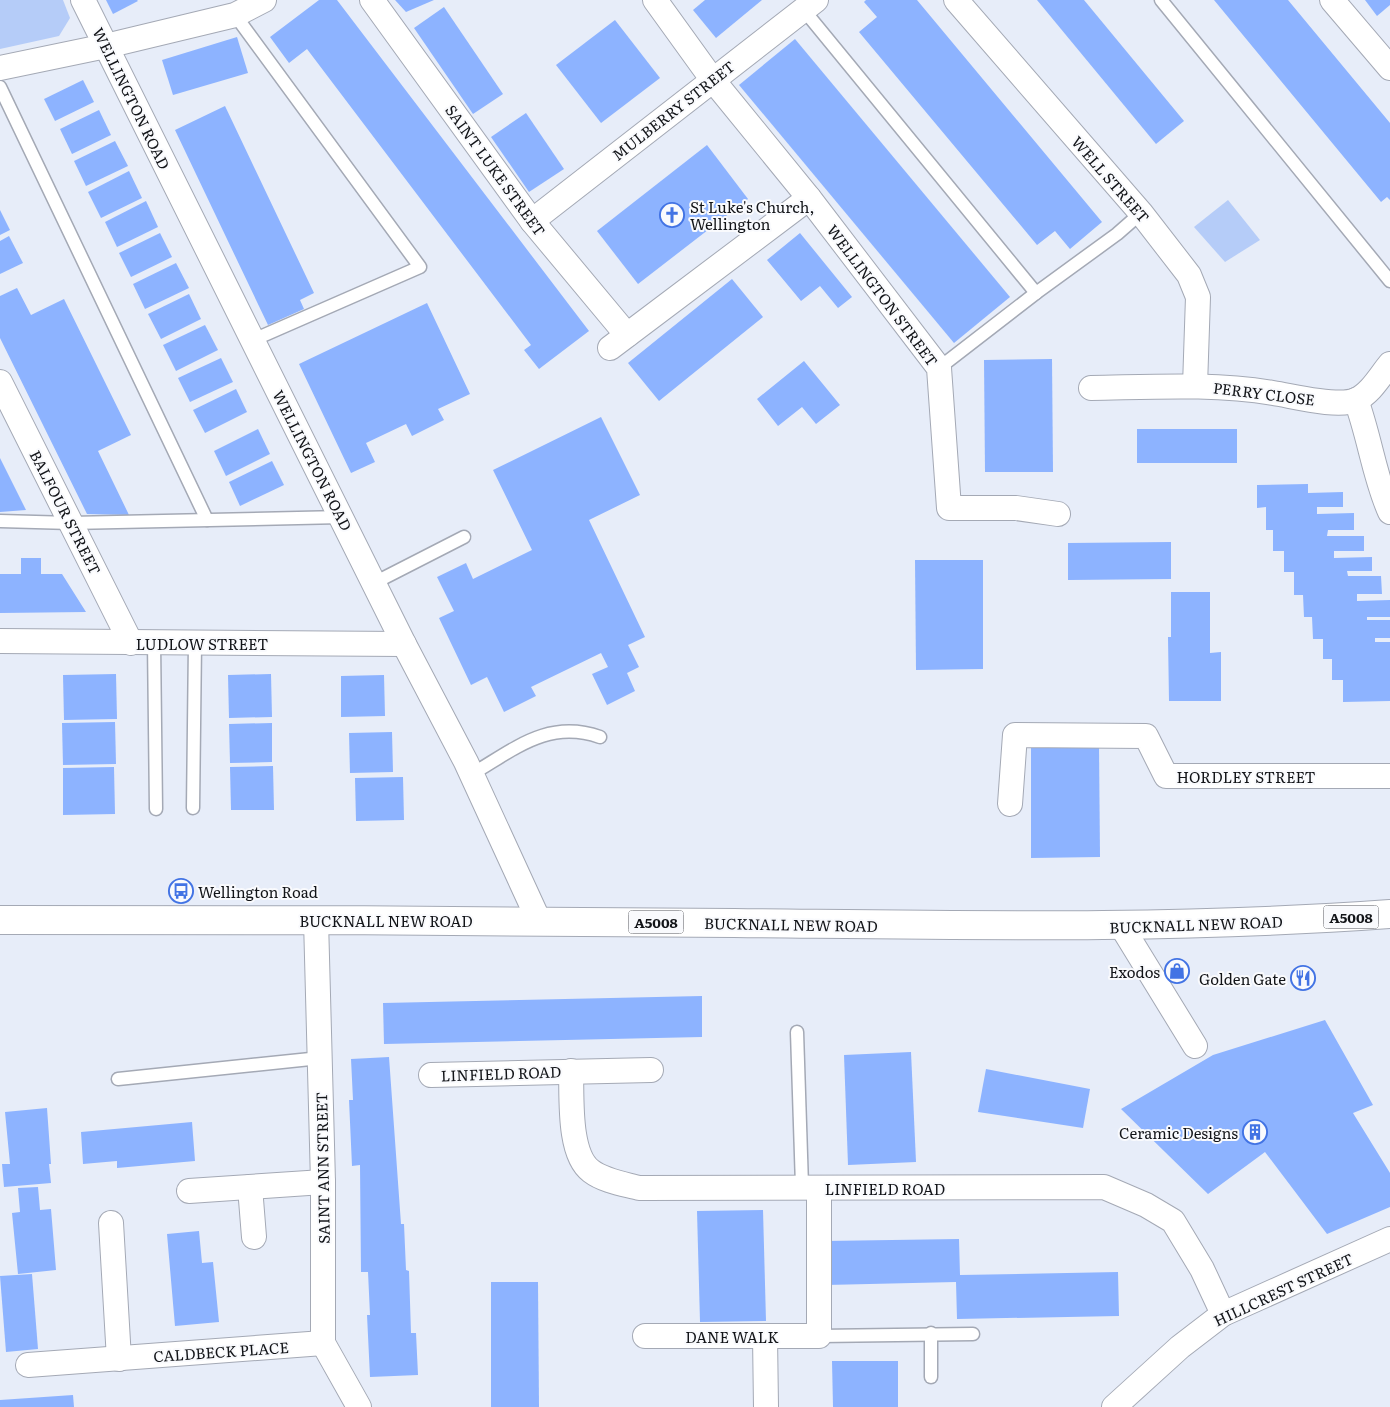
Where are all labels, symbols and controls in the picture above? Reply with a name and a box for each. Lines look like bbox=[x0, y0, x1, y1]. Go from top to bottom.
street label: WELLINGTON ROAD bbox=[88, 23, 176, 173]
street label: MULBERRY STREET bbox=[607, 55, 739, 165]
street label: SAINT LUKE STREET bbox=[440, 99, 552, 241]
street label: WELL STREET bbox=[1067, 131, 1155, 227]
place label: St Luke's Church, Wellington bbox=[690, 195, 814, 235]
church icon: St Luke's Church, Wellington bbox=[659, 202, 685, 228]
street label: WELLINGTON STREET bbox=[822, 219, 944, 371]
street label: PERRY CLOSE bbox=[1212, 375, 1316, 411]
street label: WELLINGTON ROAD bbox=[267, 385, 359, 535]
street label: BALFOUR STREET bbox=[25, 446, 107, 578]
street label: LUDLOW STREET bbox=[136, 632, 268, 655]
street label: HORDLEY STREET bbox=[1176, 765, 1316, 788]
bus stop icon: Wellington Road bbox=[168, 878, 194, 904]
place label: Wellington Road bbox=[198, 880, 318, 903]
road number: A5008 bbox=[1324, 906, 1378, 929]
street label: BUCKNALL NEW ROAD bbox=[299, 909, 473, 932]
street label: BUCKNALL NEW ROAD bbox=[1109, 909, 1283, 939]
road number: A5008 bbox=[628, 910, 684, 934]
street label: BUCKNALL NEW ROAD bbox=[704, 911, 878, 937]
shop icon: Exodos bbox=[1164, 958, 1190, 984]
place label: Exodos bbox=[1109, 960, 1160, 983]
restaurant icon: Golden Gate bbox=[1290, 965, 1316, 991]
place label: Golden Gate bbox=[1199, 967, 1286, 990]
street label: LINFIELD ROAD bbox=[440, 1059, 562, 1087]
street label: SAINT ANN STREET bbox=[309, 1092, 335, 1244]
building icon: Ceramic Designs bbox=[1242, 1119, 1268, 1145]
place label: Ceramic Designs bbox=[1119, 1121, 1238, 1144]
street label: LINFIELD ROAD bbox=[825, 1177, 945, 1200]
street label: HILLCREST STREET bbox=[1209, 1247, 1357, 1331]
street label: DANE WALK bbox=[685, 1325, 779, 1348]
street label: CALDBECK PLACE bbox=[152, 1335, 290, 1367]

